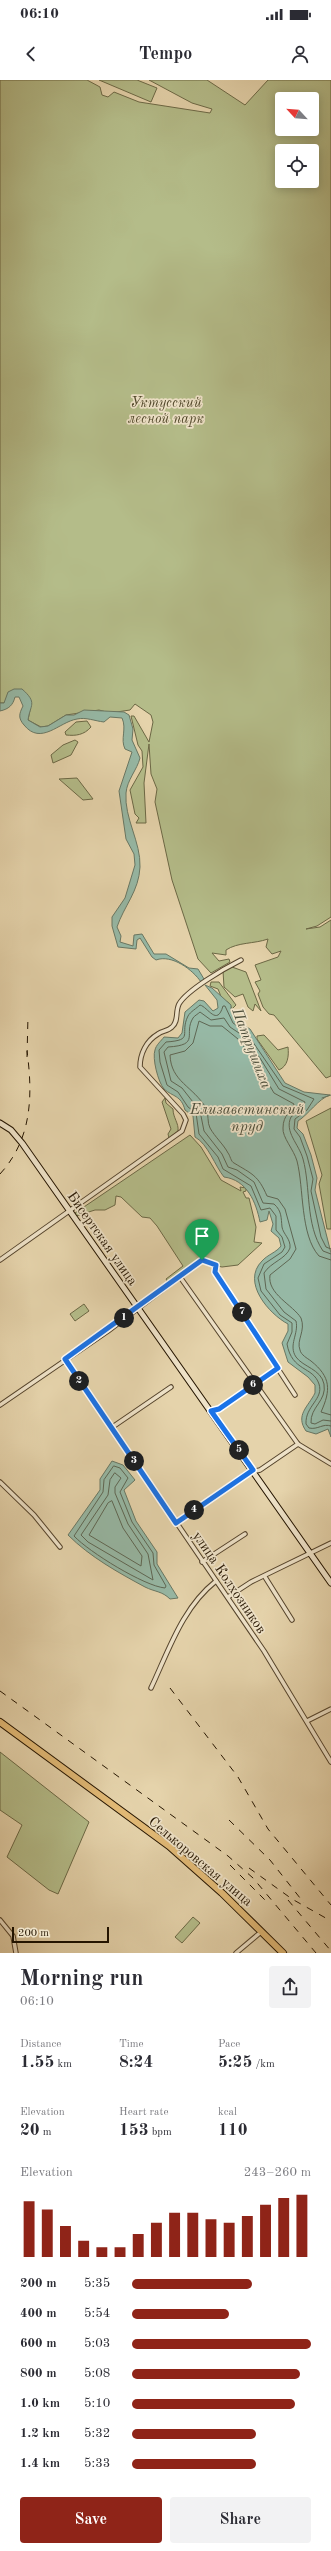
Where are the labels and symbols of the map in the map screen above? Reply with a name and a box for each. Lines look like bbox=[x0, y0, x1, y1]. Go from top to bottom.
north arrow bbox=[275, 92, 319, 136]
park label: Уктусский лесной парк bbox=[128, 396, 204, 427]
water label: Патрушиха bbox=[228, 1005, 273, 1091]
water label: Елизаветинский пруд bbox=[189, 1103, 305, 1135]
street label: Бисертская улица bbox=[65, 1189, 140, 1288]
pin bbox=[185, 1219, 219, 1260]
pin: 7 bbox=[232, 1302, 252, 1322]
pin: 1 bbox=[114, 1308, 134, 1328]
pin: 2 bbox=[69, 1371, 89, 1391]
pin: 6 bbox=[243, 1375, 263, 1395]
pin: 5 bbox=[229, 1440, 249, 1460]
pin: 3 bbox=[124, 1451, 144, 1471]
pin: 4 bbox=[184, 1500, 204, 1520]
street label: улица Колхозников bbox=[190, 1529, 269, 1636]
street label: Селькоровская улица bbox=[146, 1814, 255, 1909]
scale bar bbox=[12, 1925, 109, 1944]

